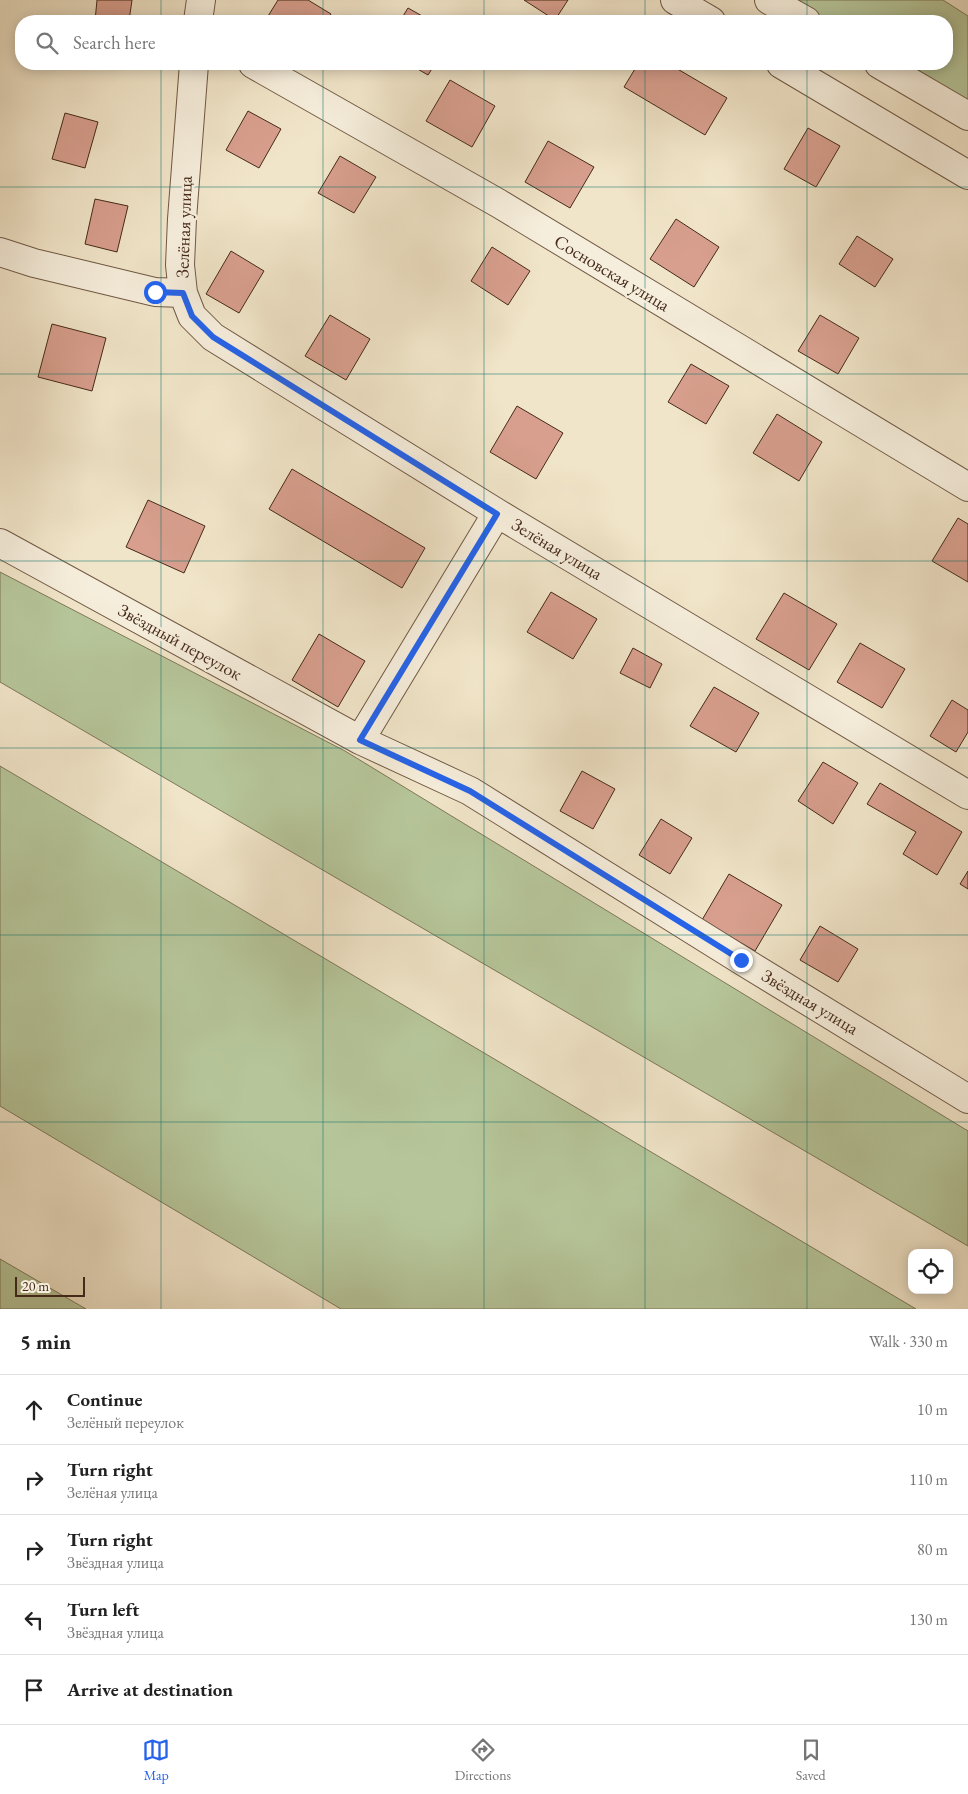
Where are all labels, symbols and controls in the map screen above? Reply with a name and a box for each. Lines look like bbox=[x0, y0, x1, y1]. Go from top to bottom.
search box bbox=[15, 15, 953, 70]
icon: search bbox=[33, 29, 61, 57]
text: Search here bbox=[73, 30, 155, 55]
street label: Зелёная улица bbox=[170, 175, 197, 278]
street label: Сосновская улица bbox=[550, 229, 675, 317]
route start bbox=[144, 281, 167, 304]
street label: Зелёная улица bbox=[508, 512, 608, 585]
street label: Звёздный переулок bbox=[114, 598, 247, 685]
route end bbox=[730, 949, 753, 972]
street label: Звёздная улица bbox=[758, 964, 864, 1040]
map controls bbox=[908, 1249, 953, 1294]
button: locate bbox=[908, 1249, 953, 1294]
scale bar bbox=[15, 1274, 85, 1297]
text: 20 m bbox=[22, 1277, 49, 1295]
text: 5 min bbox=[20, 1328, 71, 1355]
text: Walk · 330 m bbox=[869, 1331, 948, 1352]
text: Continue bbox=[67, 1387, 142, 1412]
icon: ahead bbox=[20, 1396, 48, 1424]
text: 10 m bbox=[917, 1399, 948, 1420]
text: Зелёный переулок bbox=[67, 1412, 184, 1433]
text: Turn right bbox=[67, 1457, 153, 1482]
icon: right bbox=[20, 1466, 48, 1494]
text: 110 m bbox=[909, 1469, 948, 1490]
text: Зелёная улица bbox=[67, 1482, 158, 1503]
text: Turn right bbox=[67, 1527, 153, 1552]
icon: right bbox=[20, 1536, 48, 1564]
text: 80 m bbox=[917, 1539, 948, 1560]
text: Звёздная улица bbox=[67, 1552, 164, 1573]
text: Turn left bbox=[67, 1597, 139, 1622]
icon: left bbox=[20, 1606, 48, 1634]
text: 130 m bbox=[909, 1609, 948, 1630]
text: Звёздная улица bbox=[67, 1622, 164, 1643]
icon: arrive bbox=[20, 1676, 48, 1704]
text: Arrive at destination bbox=[67, 1677, 233, 1702]
tab: Map bbox=[142, 1736, 170, 1784]
tab: Directions bbox=[455, 1736, 511, 1784]
tab: Saved bbox=[796, 1736, 826, 1784]

